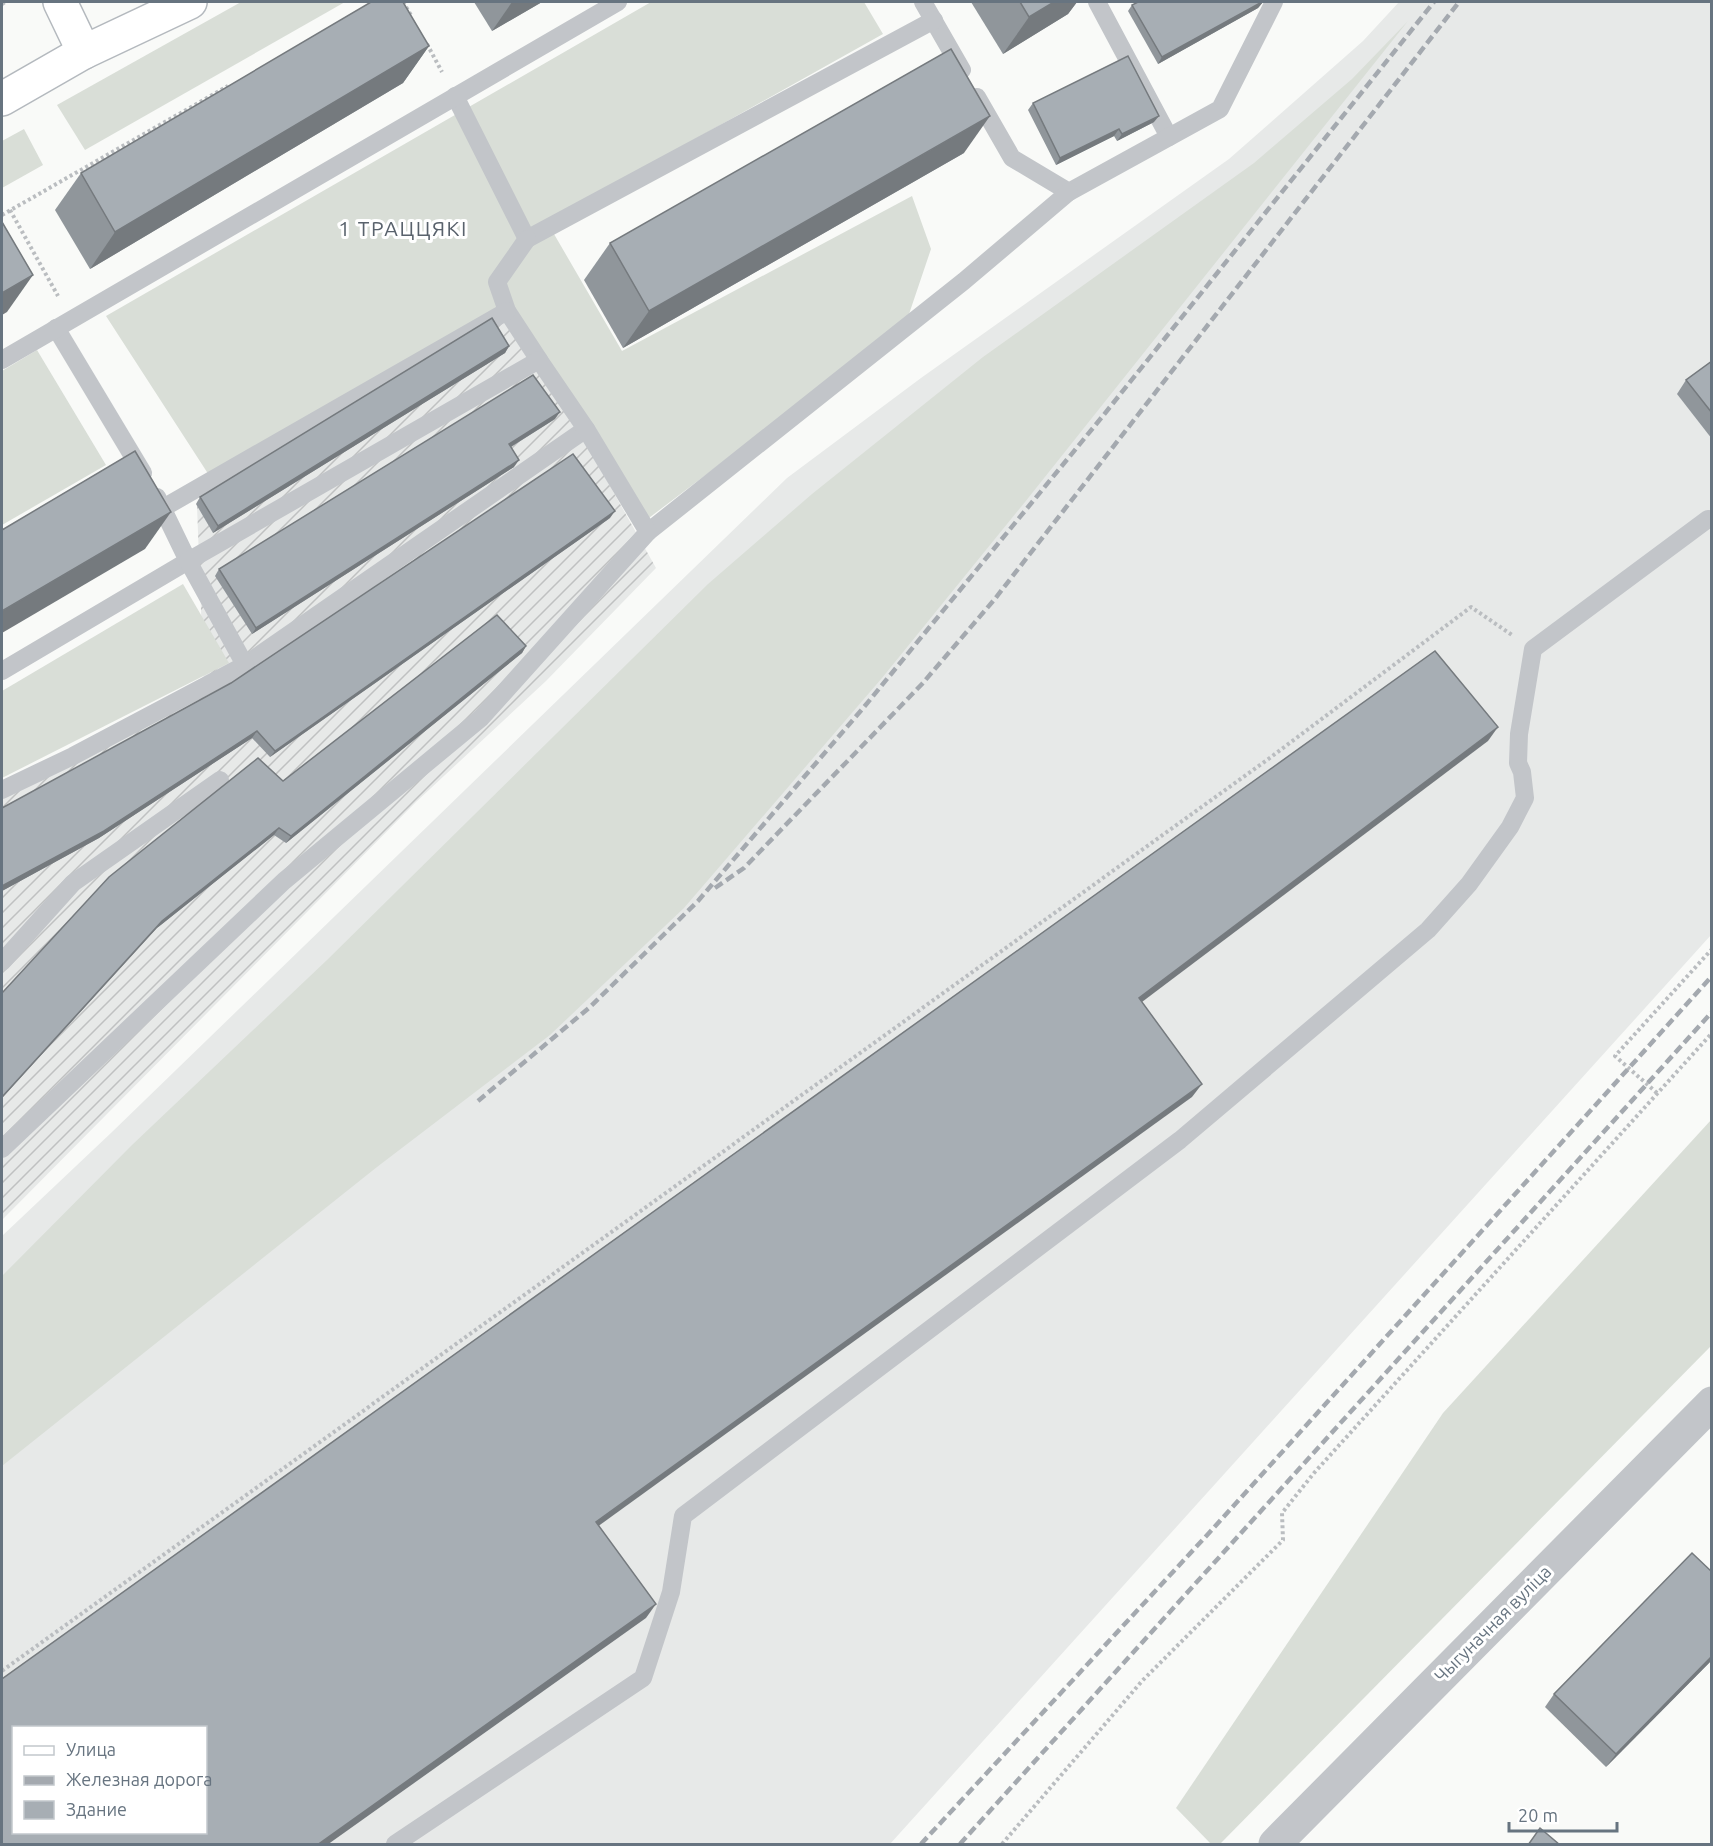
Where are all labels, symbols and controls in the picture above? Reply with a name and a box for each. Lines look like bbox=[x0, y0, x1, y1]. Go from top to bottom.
district label: 1 ТРАЦЦЯКІ bbox=[338, 216, 468, 240]
street label: Чыгуначная вуліца bbox=[1430, 1561, 1555, 1686]
legend bbox=[12, 1726, 207, 1834]
text: Улица bbox=[66, 1739, 116, 1759]
text: Железная дорога bbox=[66, 1769, 213, 1789]
scale bar bbox=[1509, 1795, 1617, 1833]
text: Здание bbox=[66, 1799, 127, 1819]
text: 20 m bbox=[1518, 1805, 1558, 1825]

